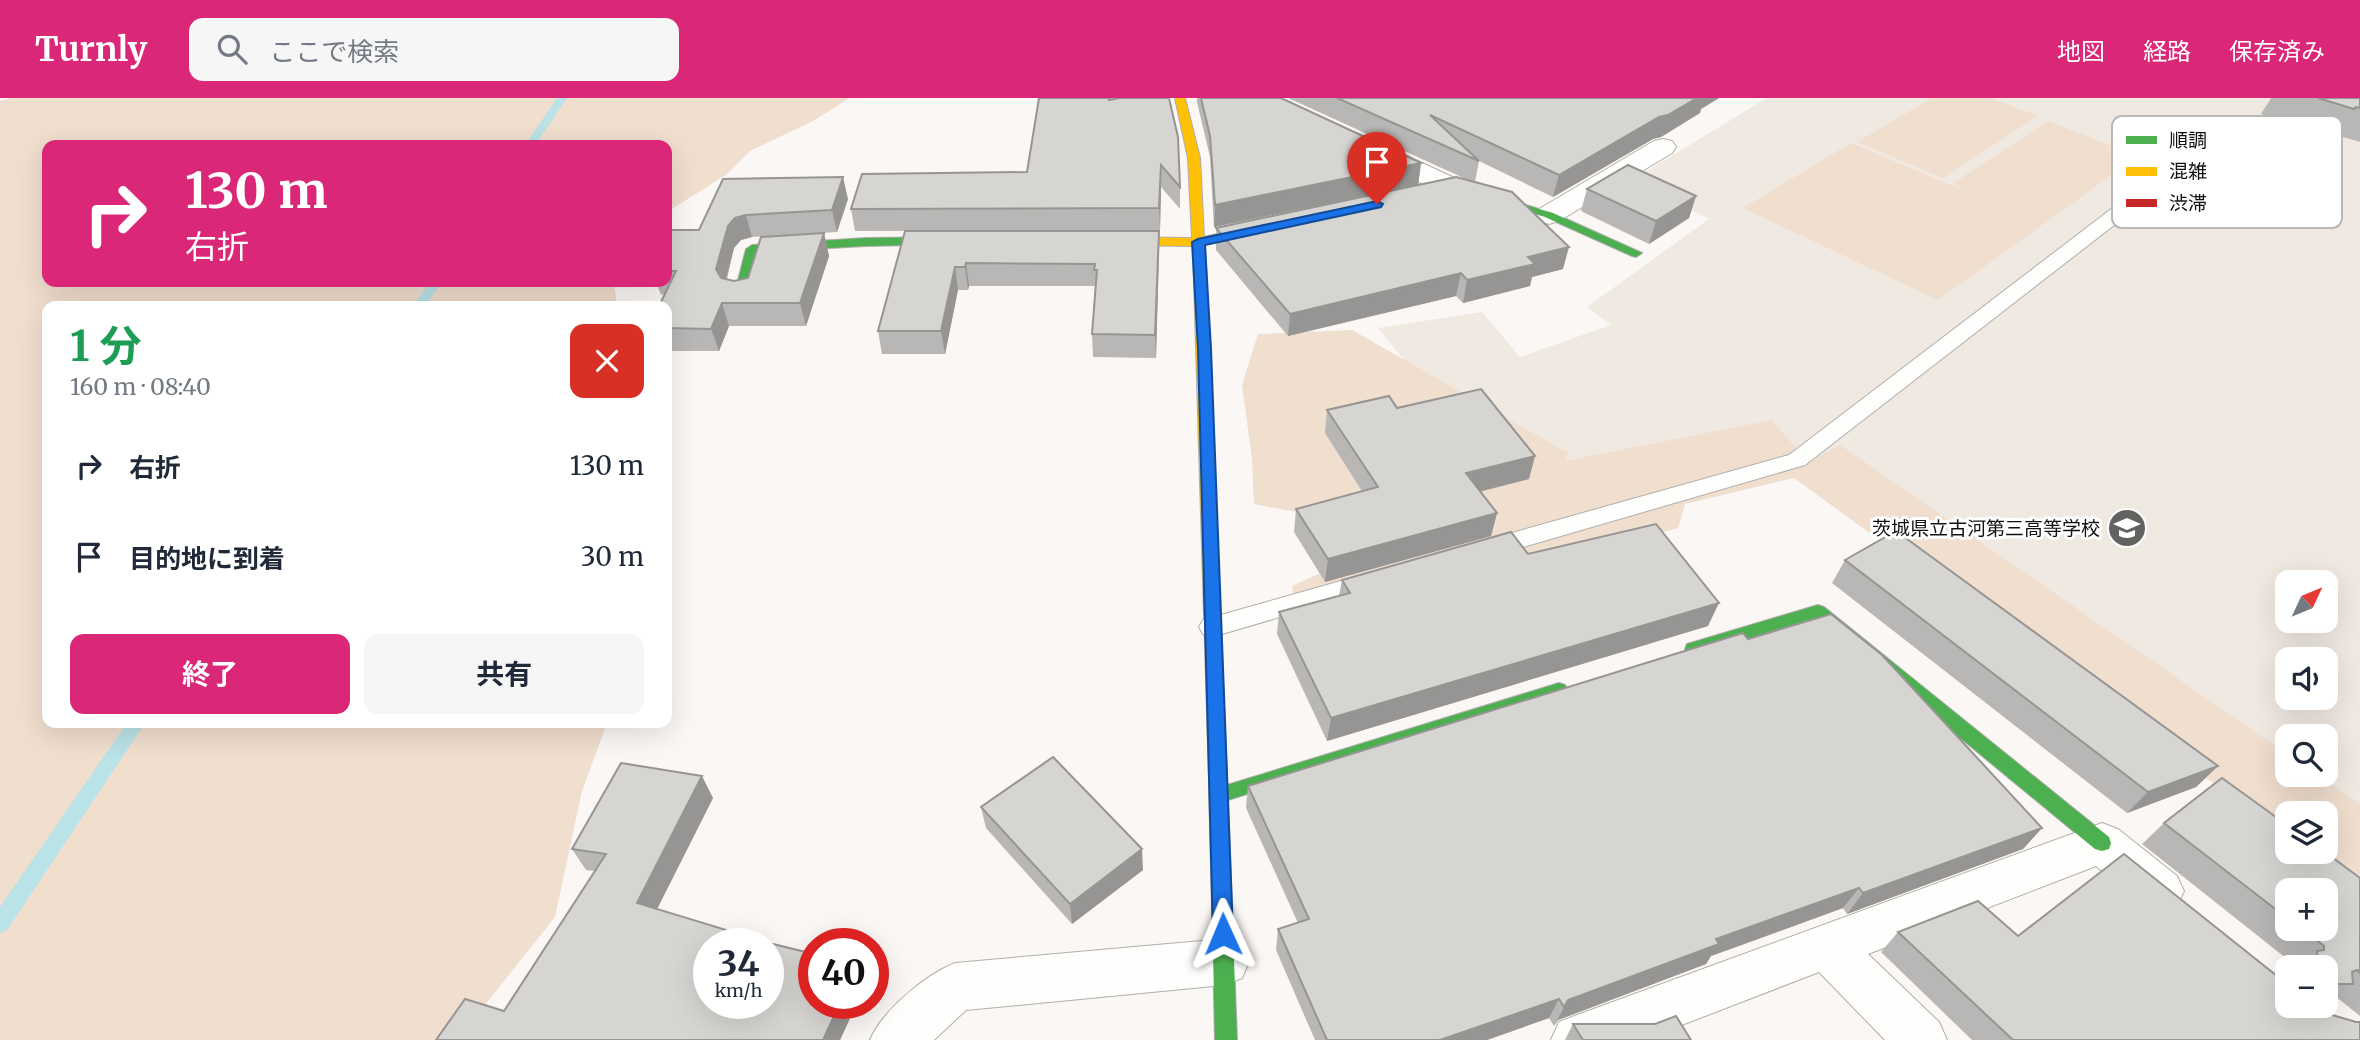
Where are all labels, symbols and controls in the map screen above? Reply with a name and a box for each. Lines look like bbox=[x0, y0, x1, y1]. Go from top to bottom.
search box bbox=[189, 18, 679, 81]
text: Turnly bbox=[35, 29, 147, 70]
icon: search bbox=[213, 30, 251, 68]
text: ここで検索 bbox=[269, 35, 399, 68]
text: 地図 bbox=[2057, 36, 2105, 67]
text: 経路 bbox=[2143, 36, 2191, 67]
text: 保存済み bbox=[2229, 36, 2325, 67]
legend bbox=[2112, 116, 2342, 228]
text: 順調 bbox=[2169, 128, 2207, 152]
pin bbox=[1347, 132, 1407, 204]
icon: arrive bbox=[1358, 143, 1396, 181]
text: 混雑 bbox=[2169, 159, 2207, 183]
text: 130 m bbox=[185, 160, 328, 221]
icon: right bbox=[70, 168, 161, 259]
text: 渋滞 bbox=[2169, 191, 2207, 215]
text: 右折 bbox=[185, 227, 249, 267]
text: 1 分 bbox=[70, 320, 141, 372]
button: close bbox=[570, 324, 644, 398]
text: 160 m · 08:40 bbox=[70, 372, 211, 401]
icon: right bbox=[70, 447, 108, 485]
text: 130 m bbox=[570, 449, 644, 482]
text: 右折 bbox=[129, 451, 181, 484]
school or university icon: 茨城県立古河第三高等学校 bbox=[2106, 507, 2148, 549]
place label: 茨城県立古河第三高等学校 bbox=[1872, 516, 2100, 540]
icon: arrive bbox=[70, 538, 108, 576]
text: 30 m bbox=[581, 540, 644, 573]
text: 目的地に到着 bbox=[129, 542, 285, 575]
north arrow bbox=[2275, 570, 2338, 634]
map controls bbox=[2275, 570, 2338, 1018]
button: 終了 bbox=[70, 634, 350, 714]
button: 共有 bbox=[364, 634, 644, 714]
button: sound bbox=[2275, 647, 2338, 710]
button: search bbox=[2275, 724, 2338, 787]
button: layers bbox=[2275, 801, 2338, 864]
button: + bbox=[2275, 878, 2338, 941]
position arrow bbox=[1186, 897, 1260, 971]
speed limit sign: 40 bbox=[798, 928, 889, 1019]
text: 34 bbox=[718, 942, 759, 986]
button: − bbox=[2275, 955, 2338, 1018]
text: km/h bbox=[715, 979, 762, 1002]

